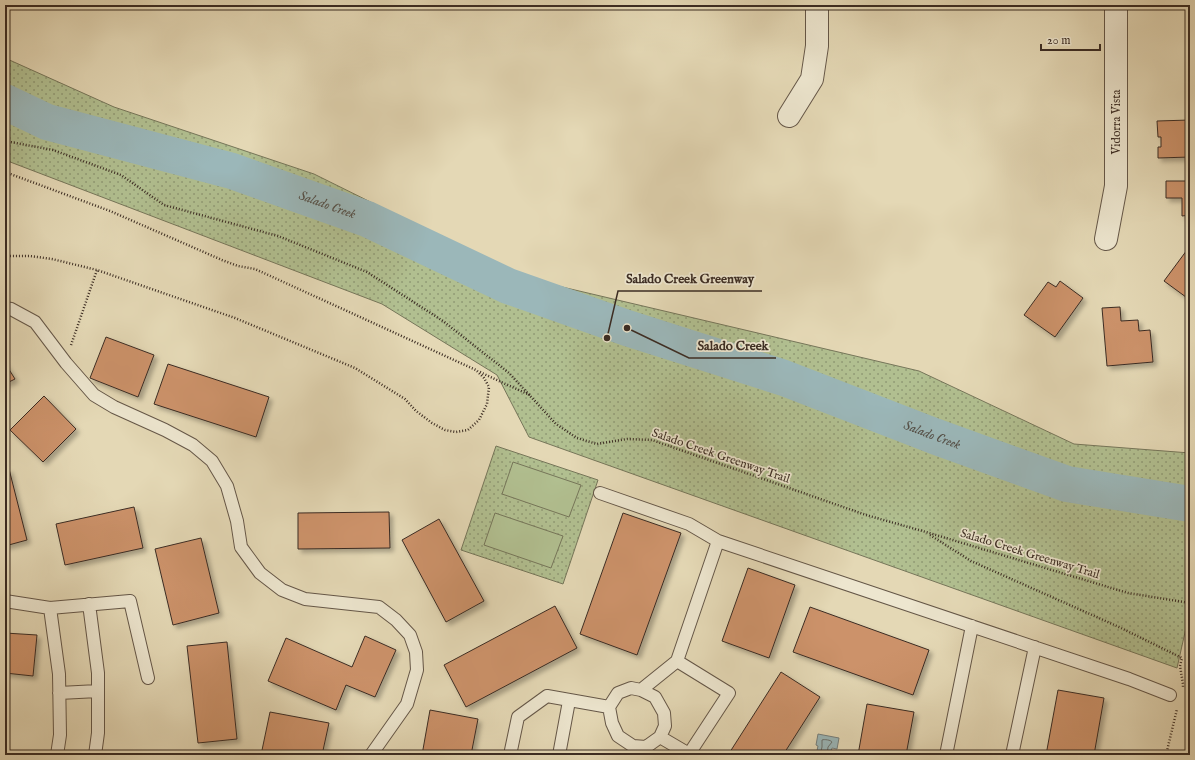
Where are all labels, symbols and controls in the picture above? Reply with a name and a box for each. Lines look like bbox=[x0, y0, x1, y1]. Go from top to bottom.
scale bar bbox=[1041, 26, 1100, 52]
text: 20 m bbox=[1047, 33, 1070, 48]
street label: Vidorra Vista bbox=[1109, 89, 1124, 156]
water label: Salado Creek bbox=[296, 187, 359, 223]
callout: Salado Creek Greenway bbox=[618, 266, 762, 291]
text: Salado Creek Greenway bbox=[626, 271, 755, 288]
callout: Salado Creek bbox=[689, 333, 776, 358]
text: Salado Creek bbox=[697, 338, 770, 355]
water label: Salado Creek bbox=[901, 417, 964, 454]
street label: Salado Creek Greenway Trail bbox=[650, 425, 793, 487]
street label: Salado Creek Greenway Trail bbox=[959, 526, 1102, 583]

